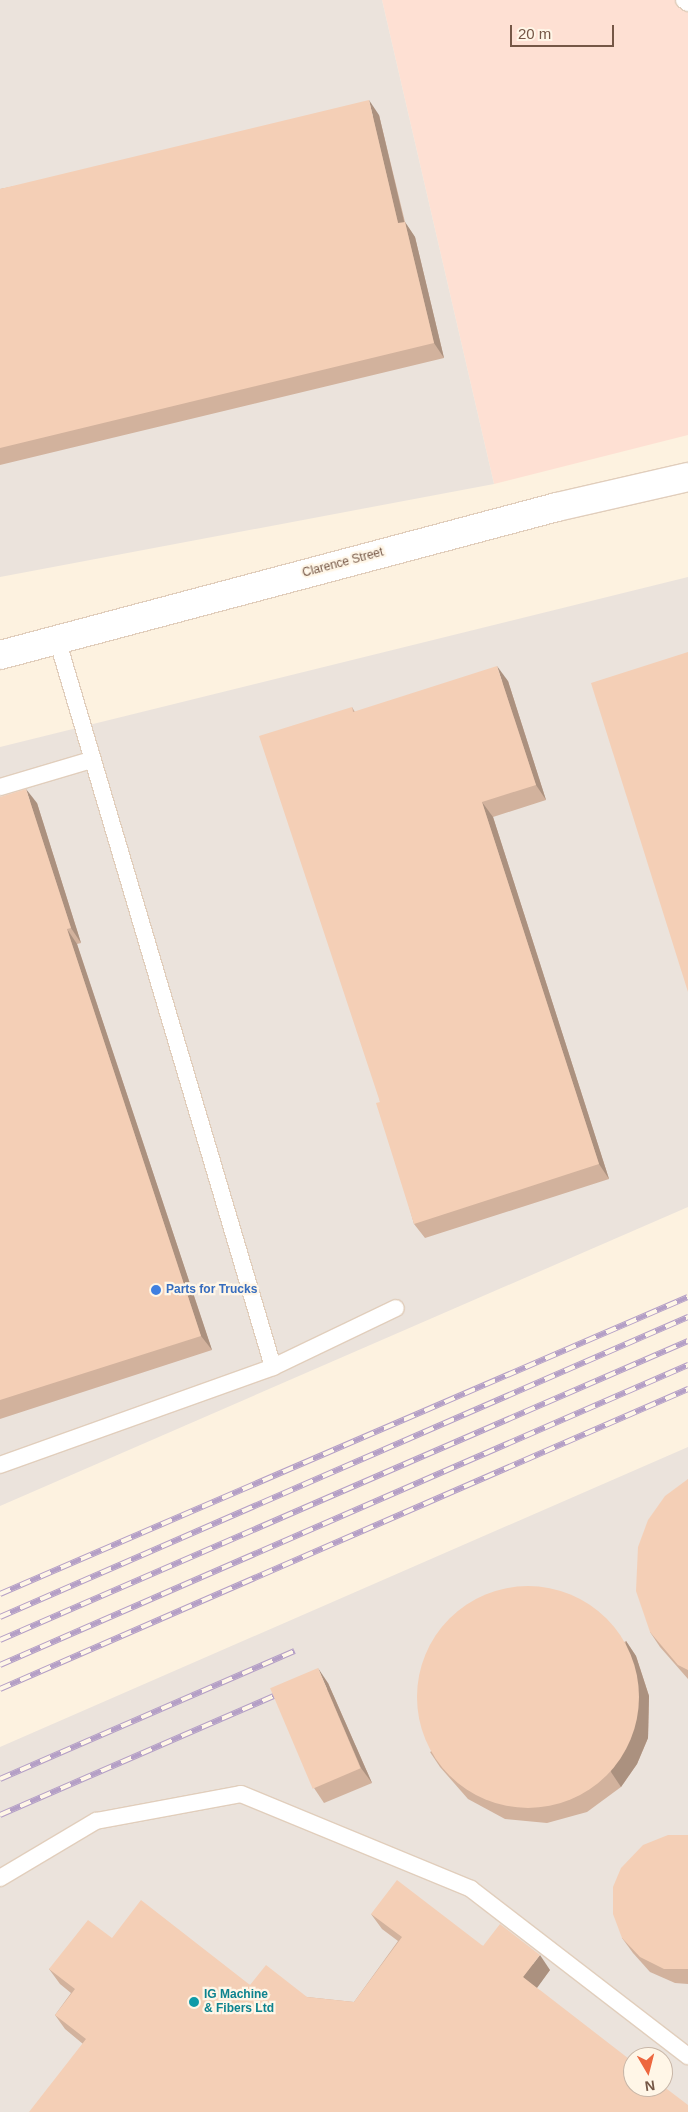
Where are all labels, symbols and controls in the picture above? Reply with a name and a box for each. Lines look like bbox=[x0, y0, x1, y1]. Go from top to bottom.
scale bar bbox=[513, 15, 617, 47]
text: 20 m bbox=[518, 25, 551, 42]
street label: Clarence Street bbox=[301, 545, 385, 581]
place label: Parts for Trucks bbox=[166, 1283, 257, 1297]
marker: Parts for Trucks bbox=[150, 1284, 162, 1296]
place label: IG Machine & Fibers Ltd bbox=[204, 1988, 274, 2016]
marker: IG Machine & Fibers Ltd bbox=[188, 1996, 200, 2008]
north arrow bbox=[623, 2047, 673, 2097]
text: N bbox=[644, 2077, 656, 2094]

